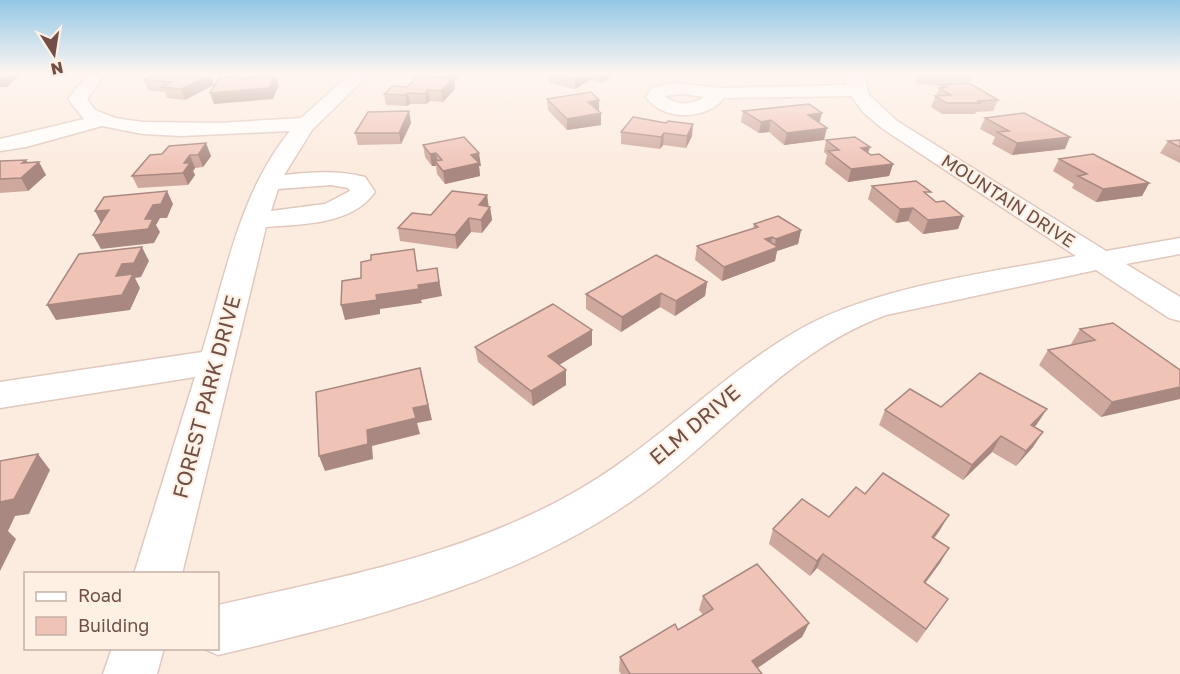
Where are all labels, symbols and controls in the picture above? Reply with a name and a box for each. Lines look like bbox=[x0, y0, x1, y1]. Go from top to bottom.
north arrow bbox=[24, 24, 84, 84]
text: N bbox=[49, 58, 65, 80]
street label: MOUNTAIN DRIVE bbox=[938, 149, 1079, 252]
street label: FOREST PARK DRIVE bbox=[166, 292, 246, 501]
street label: ELM DRIVE bbox=[644, 379, 745, 470]
legend bbox=[24, 572, 219, 650]
text: Road bbox=[78, 584, 122, 606]
text: Building bbox=[78, 614, 149, 636]

